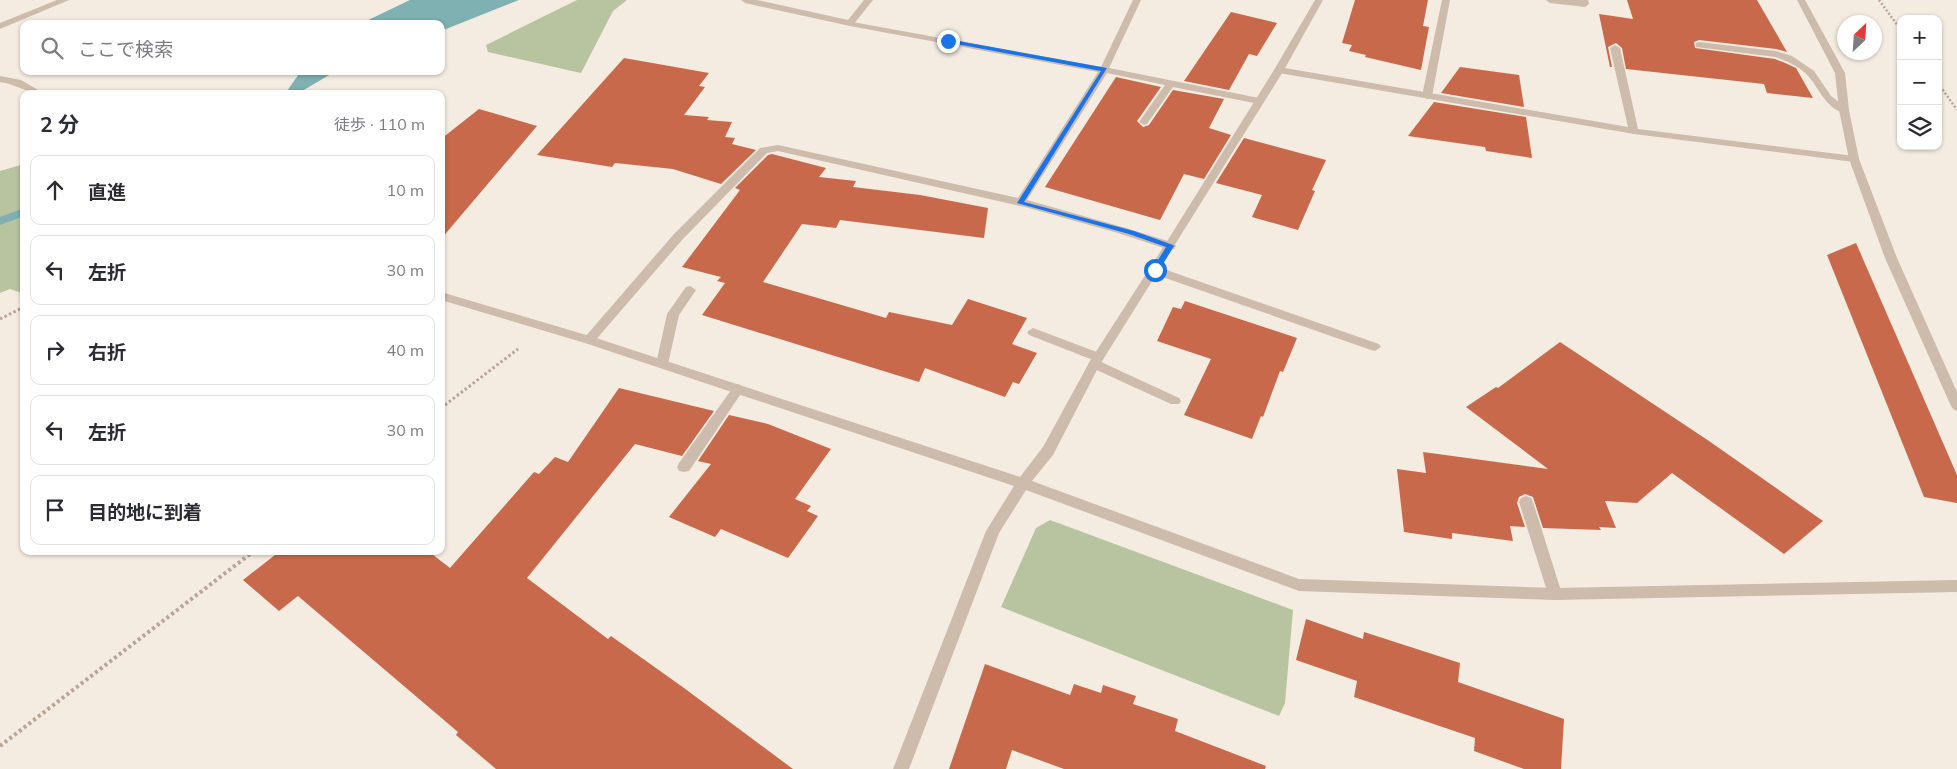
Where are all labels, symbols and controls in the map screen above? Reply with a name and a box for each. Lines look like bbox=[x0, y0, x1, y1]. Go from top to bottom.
north arrow bbox=[1837, 15, 1882, 60]
map controls bbox=[1897, 15, 1942, 150]
button: + bbox=[1897, 15, 1942, 60]
search box bbox=[20, 20, 445, 75]
route end bbox=[937, 30, 960, 53]
icon: search bbox=[38, 34, 66, 62]
text: ここで検索 bbox=[78, 37, 173, 61]
button: − bbox=[1897, 60, 1942, 105]
button: layers bbox=[1897, 105, 1942, 150]
text: 2 分 bbox=[40, 111, 79, 137]
text: 徒歩 · 110 m bbox=[334, 114, 425, 134]
icon: ahead bbox=[41, 176, 69, 204]
text: 直進 bbox=[88, 180, 126, 204]
text: 10 m bbox=[387, 180, 424, 200]
icon: left bbox=[41, 256, 69, 284]
route start bbox=[1144, 259, 1167, 282]
text: 左折 bbox=[88, 260, 126, 284]
text: 30 m bbox=[387, 260, 424, 280]
icon: right bbox=[41, 336, 69, 364]
text: 右折 bbox=[88, 340, 126, 364]
text: 40 m bbox=[387, 340, 424, 360]
icon: left bbox=[41, 416, 69, 444]
text: 左折 bbox=[88, 420, 126, 444]
text: 30 m bbox=[387, 420, 424, 440]
icon: arrive bbox=[41, 496, 69, 524]
text: 目的地に到着 bbox=[88, 500, 202, 524]

